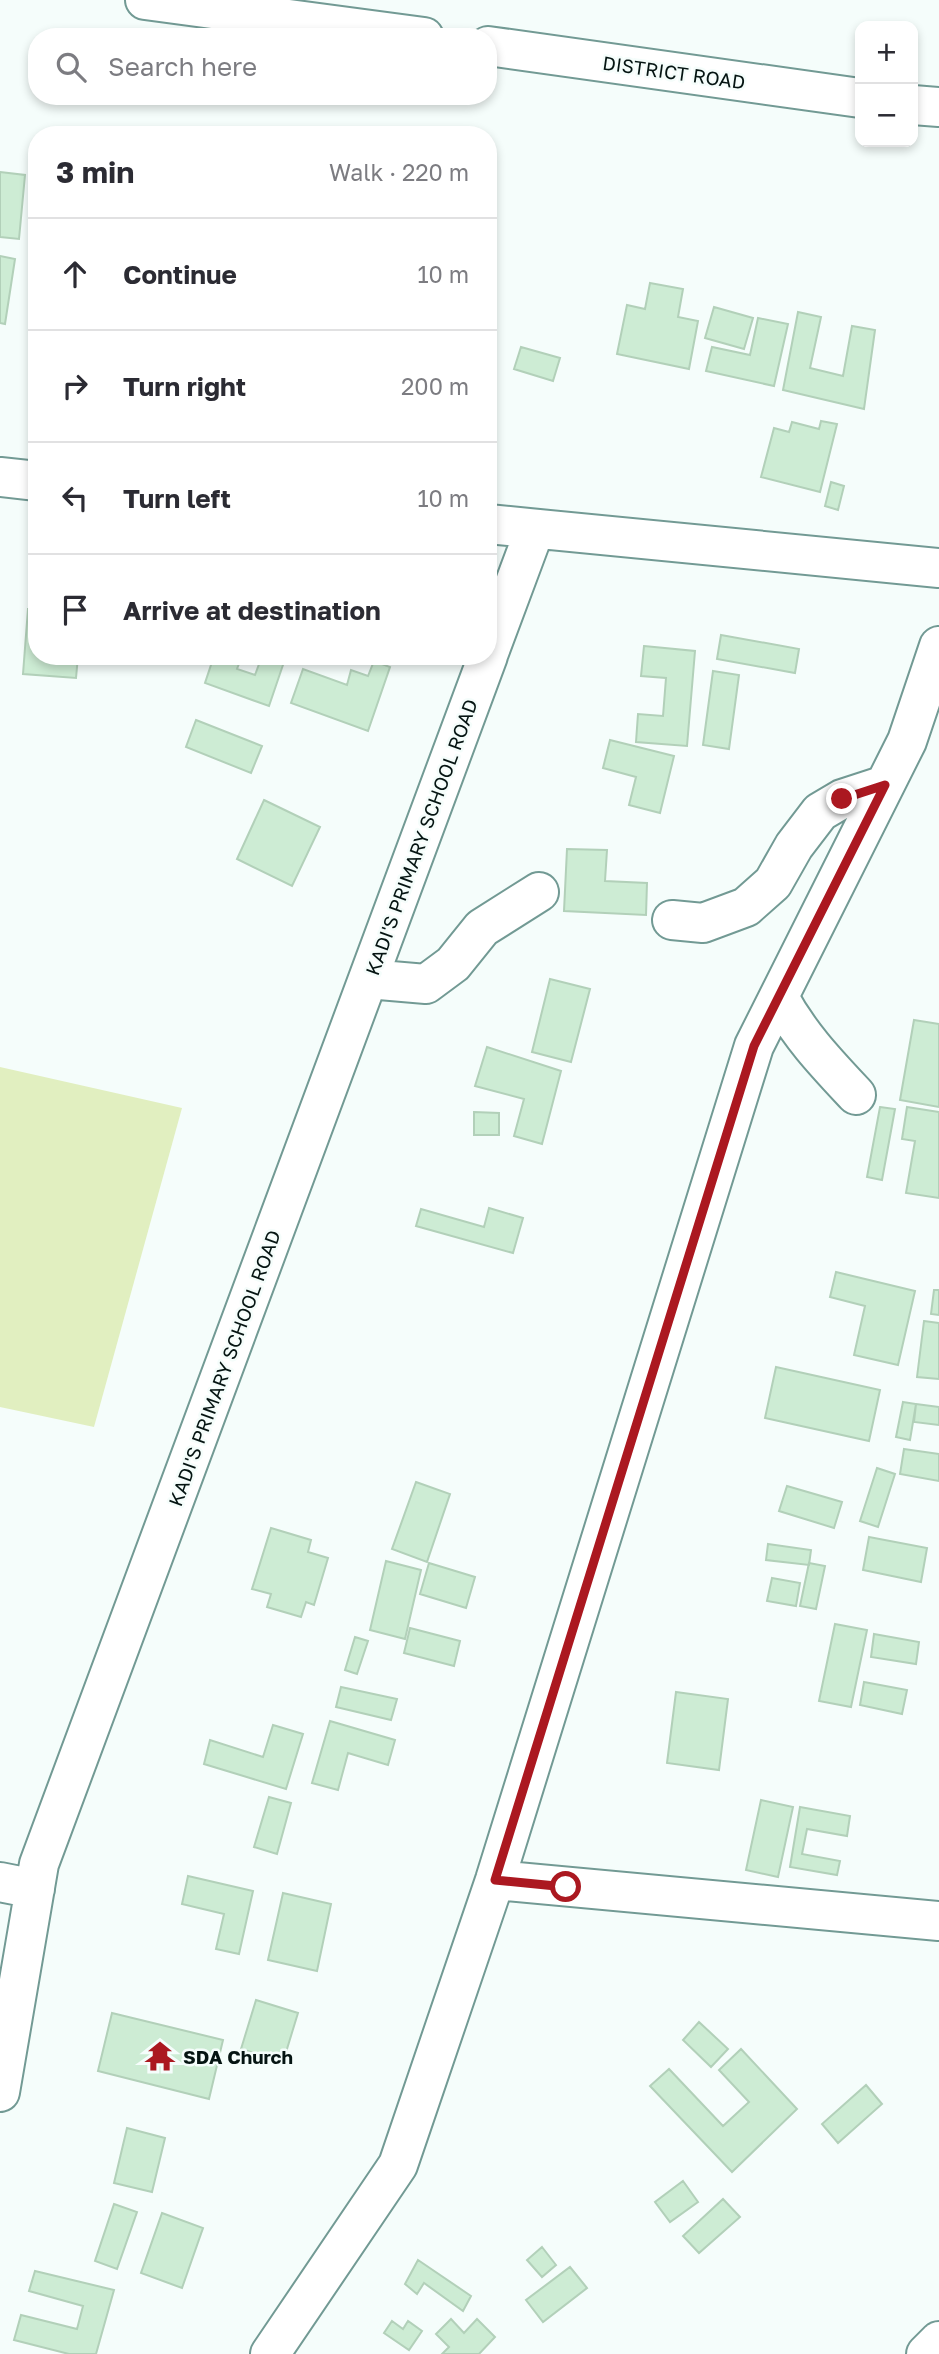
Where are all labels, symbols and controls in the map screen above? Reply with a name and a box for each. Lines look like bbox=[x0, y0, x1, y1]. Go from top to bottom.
map controls bbox=[855, 21, 918, 147]
button: + bbox=[855, 21, 918, 84]
search box bbox=[28, 28, 497, 105]
icon: search bbox=[52, 48, 90, 86]
text: Search here bbox=[108, 51, 257, 82]
street label: DISTRICT ROAD bbox=[601, 51, 747, 93]
button: − bbox=[855, 84, 918, 147]
text: 3 min bbox=[56, 154, 134, 190]
text: Walk · 220 m bbox=[329, 158, 469, 186]
icon: ahead bbox=[56, 255, 94, 293]
text: Continue bbox=[123, 259, 237, 290]
text: 10 m bbox=[417, 260, 469, 288]
icon: right bbox=[56, 367, 94, 405]
text: Turn right bbox=[123, 371, 246, 402]
text: 200 m bbox=[401, 372, 469, 400]
icon: left bbox=[56, 479, 94, 517]
text: Turn left bbox=[123, 483, 231, 514]
text: 10 m bbox=[417, 484, 469, 512]
icon: arrive bbox=[56, 591, 94, 629]
text: Arrive at destination bbox=[123, 595, 381, 626]
street label: KADI'S PRIMARY SCHOOL ROAD bbox=[360, 696, 482, 978]
route end bbox=[826, 783, 857, 814]
street label: KADI'S PRIMARY SCHOOL ROAD bbox=[163, 1227, 285, 1509]
route start bbox=[550, 1871, 581, 1902]
temple icon: SDA Church bbox=[143, 2039, 177, 2073]
place label: SDA Church bbox=[183, 2045, 293, 2068]

